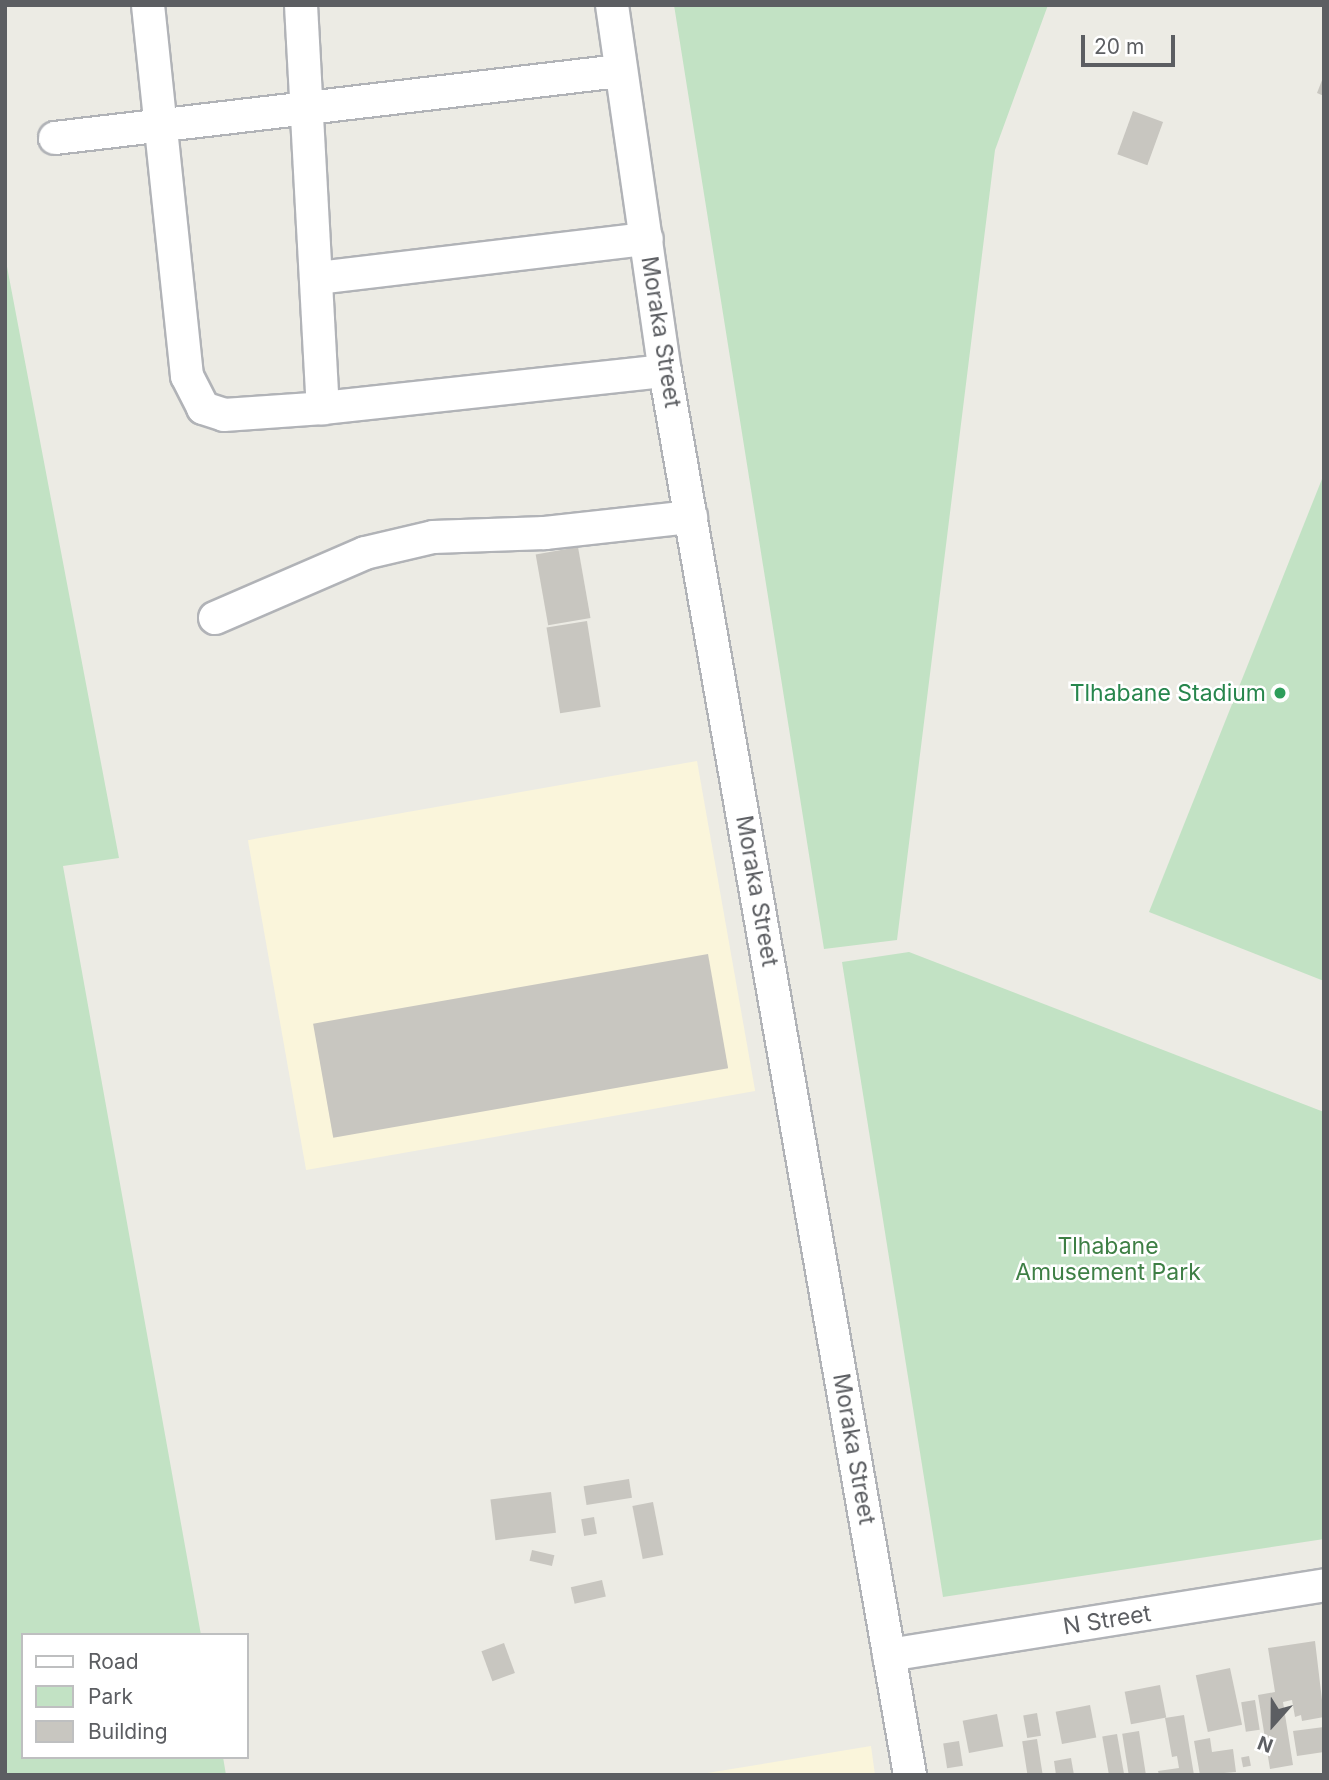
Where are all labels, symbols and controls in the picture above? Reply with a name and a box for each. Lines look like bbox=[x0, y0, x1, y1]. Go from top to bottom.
scale bar bbox=[1084, 21, 1178, 65]
text: 20 m bbox=[1094, 34, 1144, 59]
street label: Moraka Street bbox=[635, 254, 687, 410]
place label: Tlhabane Stadium bbox=[1070, 679, 1266, 707]
marker: Tlhabane Stadium bbox=[1272, 685, 1288, 701]
street label: Moraka Street bbox=[730, 813, 784, 969]
park label: Tlhabane Amusement Park bbox=[1015, 1232, 1201, 1286]
street label: Moraka Street bbox=[827, 1371, 881, 1527]
street label: N Street bbox=[1061, 1599, 1153, 1641]
legend bbox=[21, 1633, 248, 1759]
text: Road bbox=[88, 1649, 139, 1674]
text: Park bbox=[88, 1684, 133, 1709]
north arrow bbox=[1238, 1689, 1308, 1759]
text: Building bbox=[88, 1719, 168, 1744]
text: N bbox=[1254, 1731, 1276, 1757]

